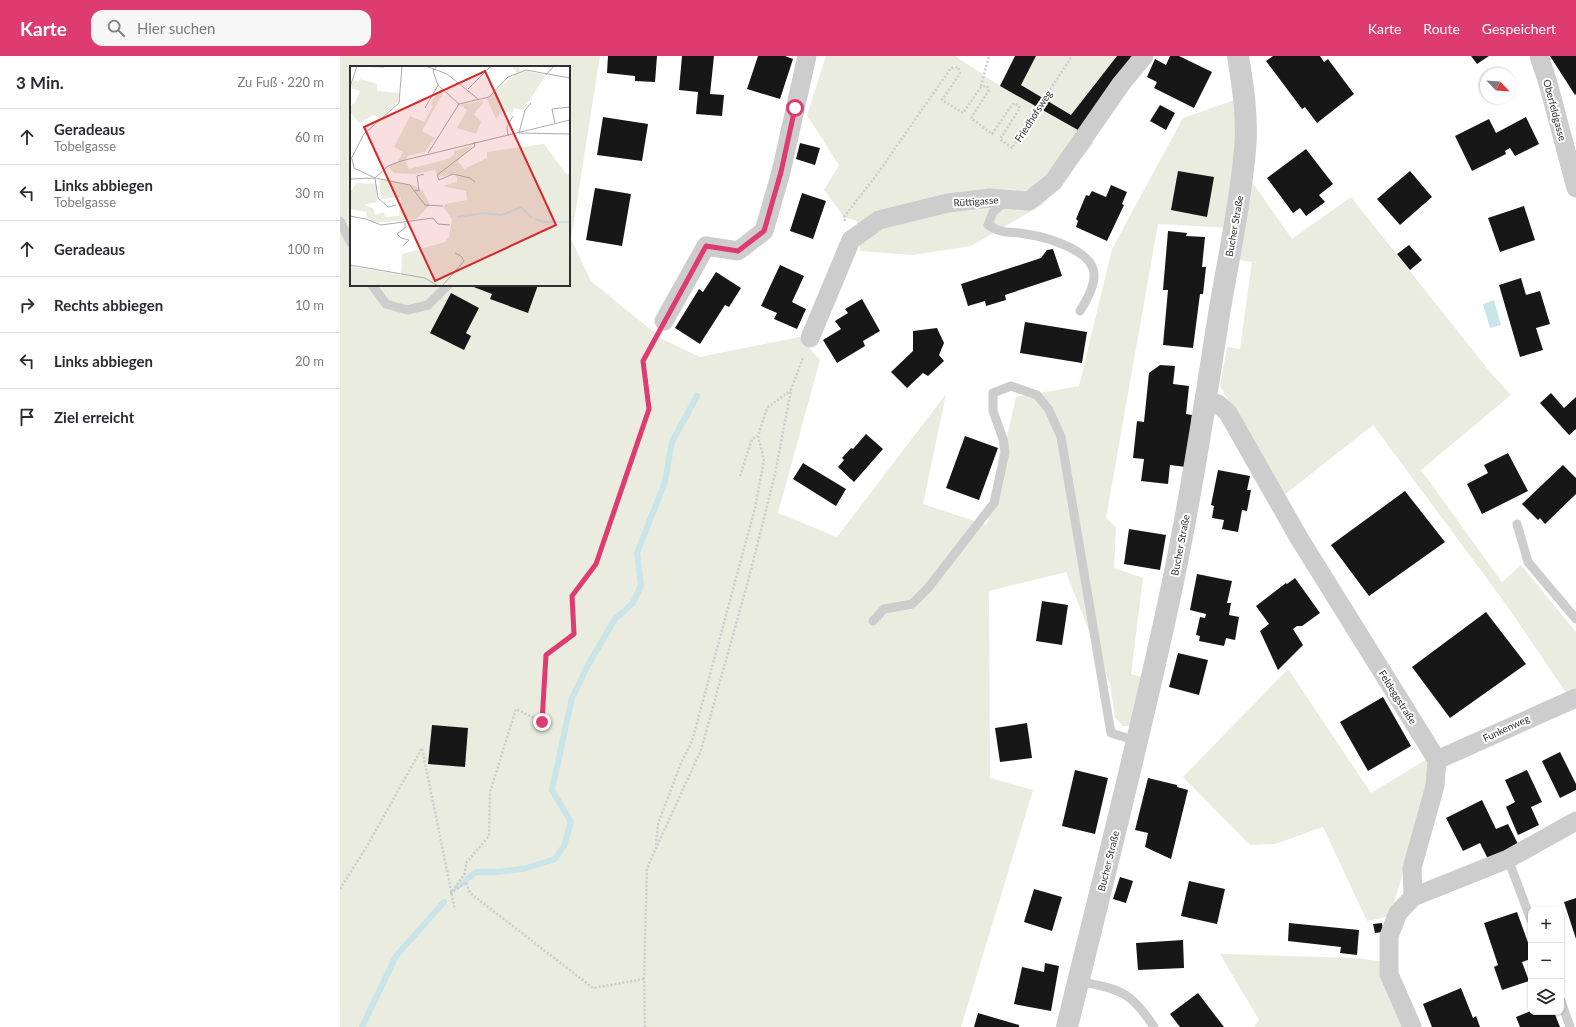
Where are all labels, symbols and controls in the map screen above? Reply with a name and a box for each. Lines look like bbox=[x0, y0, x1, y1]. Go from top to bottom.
search box bbox=[91, 10, 371, 46]
text: Karte bbox=[20, 17, 67, 40]
icon: search bbox=[105, 17, 127, 39]
text: Hier suchen bbox=[137, 19, 215, 37]
text: Karte bbox=[1368, 20, 1401, 37]
text: Route bbox=[1423, 20, 1460, 37]
text: Gespeichert bbox=[1482, 20, 1556, 37]
inset map bbox=[350, 66, 570, 286]
north arrow bbox=[1480, 68, 1516, 104]
text: 3 Min. bbox=[16, 72, 64, 93]
text: Zu Fuß · 220 m bbox=[238, 74, 324, 90]
street label: Oberfeldgasse bbox=[1541, 78, 1569, 142]
street label: Friedhofsweg bbox=[1012, 88, 1054, 144]
route start bbox=[786, 99, 804, 117]
text: Geradeaus bbox=[54, 120, 125, 138]
icon: ahead bbox=[16, 126, 38, 148]
text: 60 m bbox=[295, 129, 324, 145]
text: Tobelgasse bbox=[54, 138, 116, 154]
text: Links abbiegen bbox=[54, 176, 153, 194]
icon: left bbox=[16, 182, 38, 204]
text: 30 m bbox=[295, 185, 324, 201]
street label: Rüttigasse bbox=[953, 193, 999, 209]
text: Tobelgasse bbox=[54, 194, 116, 210]
street label: Bucher Straße bbox=[1223, 194, 1245, 258]
icon: ahead bbox=[16, 238, 38, 260]
text: Geradeaus bbox=[54, 240, 125, 258]
text: 100 m bbox=[287, 241, 324, 257]
icon: right bbox=[16, 294, 38, 316]
text: Rechts abbiegen bbox=[54, 296, 163, 314]
text: 10 m bbox=[295, 297, 324, 313]
icon: left bbox=[16, 350, 38, 372]
text: Links abbiegen bbox=[54, 352, 153, 370]
text: 20 m bbox=[295, 353, 324, 369]
icon: arrive bbox=[16, 406, 38, 428]
text: Ziel erreicht bbox=[54, 408, 134, 426]
street label: Bucher Straße bbox=[1168, 513, 1192, 577]
street label: Feldeggstraße bbox=[1377, 668, 1419, 726]
street label: Funkenweg bbox=[1481, 712, 1531, 744]
route end bbox=[533, 713, 551, 731]
street label: Bucher Straße bbox=[1095, 829, 1121, 893]
map controls bbox=[1528, 907, 1564, 1015]
button: + bbox=[1528, 907, 1564, 943]
button: − bbox=[1528, 943, 1564, 979]
button: layers bbox=[1528, 979, 1564, 1015]

